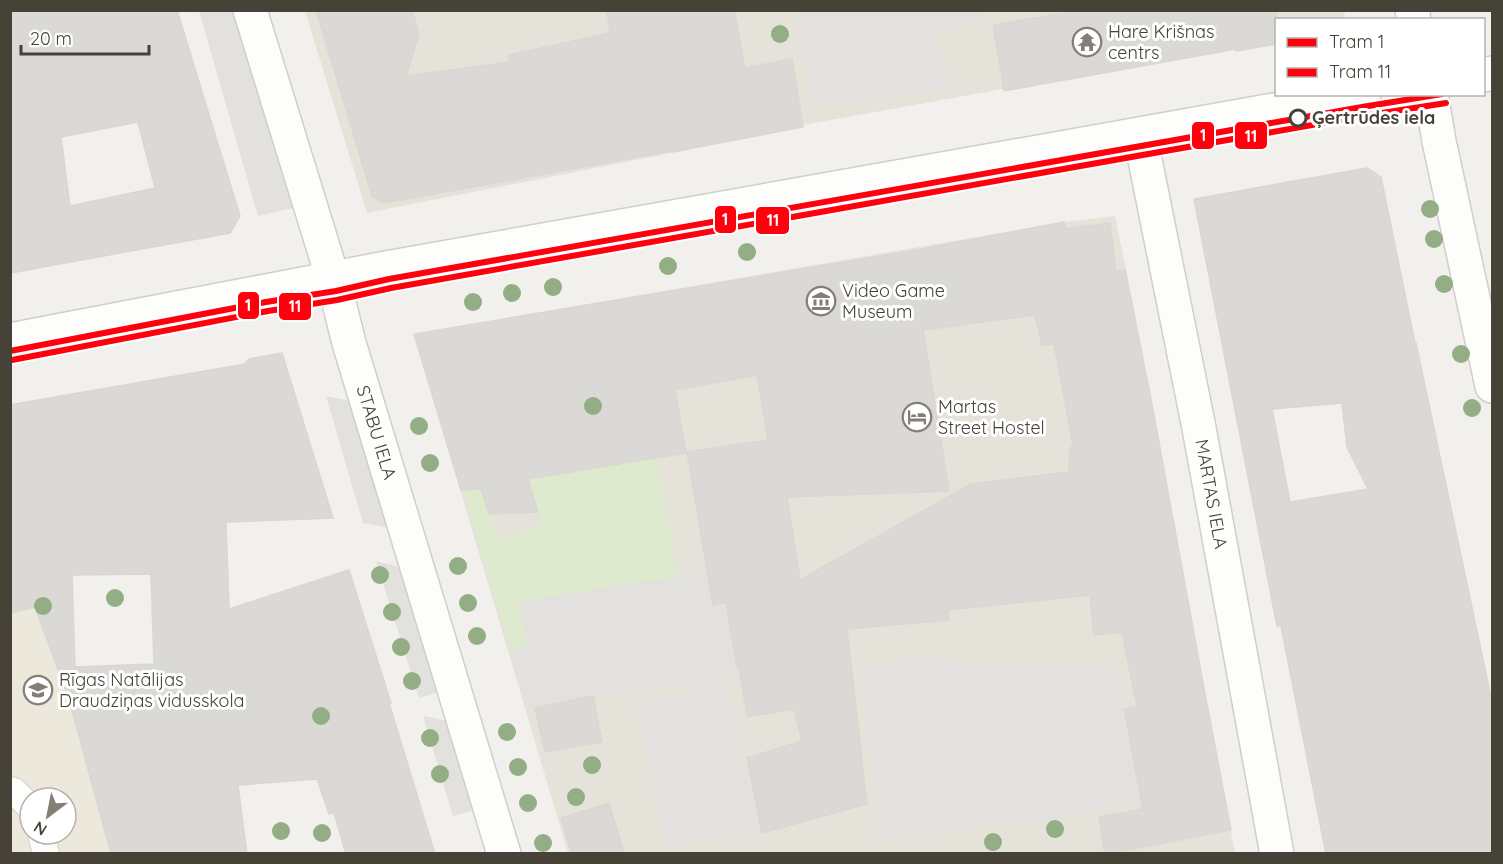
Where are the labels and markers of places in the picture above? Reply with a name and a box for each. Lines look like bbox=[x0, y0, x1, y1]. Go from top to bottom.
place label: Hare Krišnas centrs bbox=[1108, 20, 1214, 64]
temple icon: Hare Krišnas centrs bbox=[1071, 26, 1103, 58]
place label: Ģertrūdes iela bbox=[1312, 106, 1435, 129]
marker: Ģertrūdes iela bbox=[1289, 109, 1307, 127]
place label: Video Game Museum bbox=[842, 279, 945, 323]
museum icon: Video Game Museum bbox=[805, 285, 837, 317]
place label: Martas Street Hostel bbox=[938, 395, 1045, 439]
hotel icon: Martas Street Hostel bbox=[901, 401, 933, 433]
place label: Rīgas Natālijas Draudziņas vidusskola bbox=[59, 668, 245, 712]
school or university icon: Rīgas Natālijas Draudziņas vidusskola bbox=[22, 674, 54, 706]

